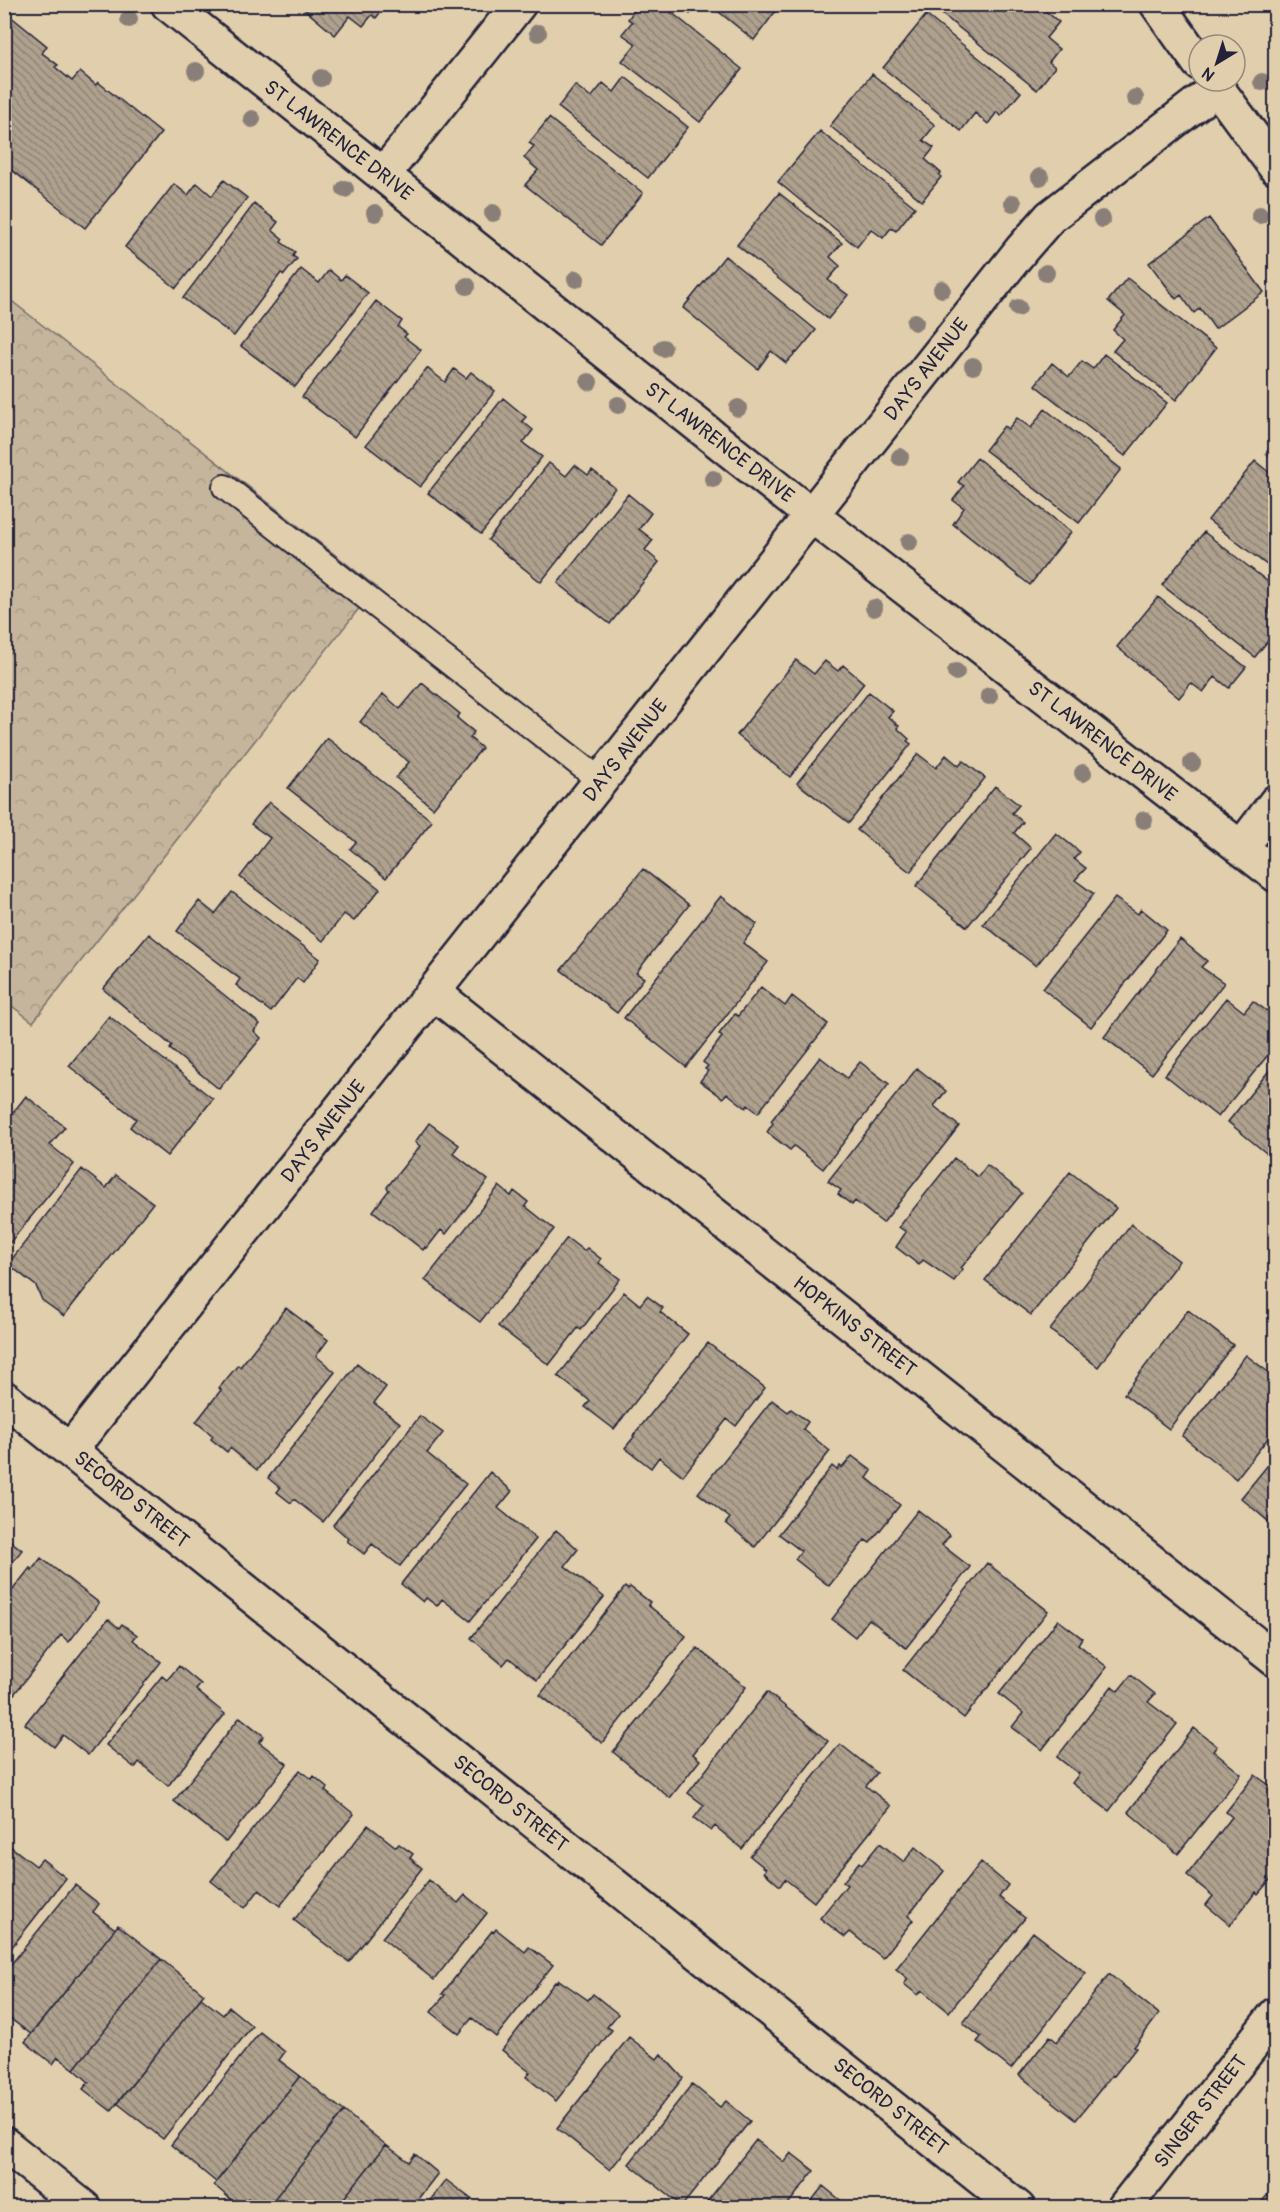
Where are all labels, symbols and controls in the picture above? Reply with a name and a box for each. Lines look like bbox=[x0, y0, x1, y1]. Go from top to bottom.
north arrow bbox=[1187, 33, 1247, 93]
text: N bbox=[1198, 63, 1219, 85]
street label: ST LAWRENCE DRIVE bbox=[259, 74, 418, 206]
street label: DAYS AVENUE bbox=[879, 313, 974, 426]
street label: ST LAWRENCE DRIVE bbox=[640, 376, 799, 508]
street label: ST LAWRENCE DRIVE bbox=[1023, 675, 1182, 807]
street label: DAYS AVENUE bbox=[578, 694, 673, 807]
street label: DAYS AVENUE bbox=[276, 1075, 371, 1188]
street label: HOPKINS STREET bbox=[788, 1270, 921, 1382]
street label: SECORD STREET bbox=[69, 1445, 194, 1553]
street label: SECORD STREET bbox=[448, 1749, 573, 1857]
street label: SINGER STREET bbox=[1148, 2050, 1252, 2173]
street label: SECORD STREET bbox=[828, 2052, 953, 2160]

